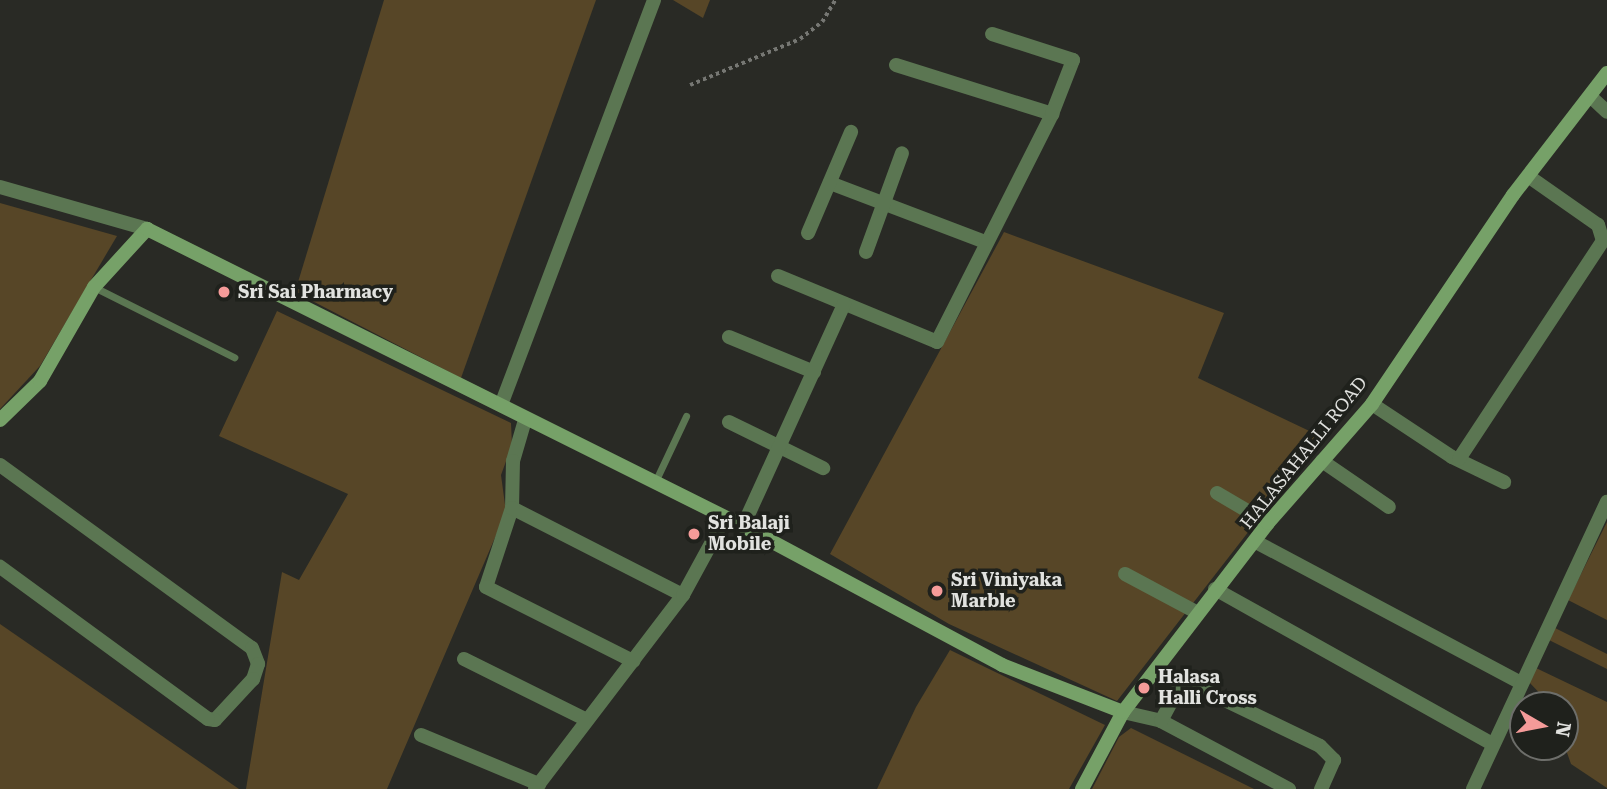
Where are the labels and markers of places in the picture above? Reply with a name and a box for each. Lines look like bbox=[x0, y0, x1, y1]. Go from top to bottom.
place label: Sri Sai Pharmacy bbox=[238, 281, 393, 303]
marker: Sri Sai Pharmacy bbox=[216, 284, 232, 300]
place label: Sri Balaji Mobile bbox=[708, 513, 790, 556]
marker: Sri Balaji Mobile bbox=[686, 526, 702, 542]
place label: Sri Viniyaka Marble bbox=[951, 570, 1062, 612]
marker: Sri Viniyaka Marble bbox=[929, 583, 945, 599]
place label: Halasa Halli Cross bbox=[1158, 667, 1257, 710]
marker: Halasa Halli Cross bbox=[1136, 680, 1152, 696]

